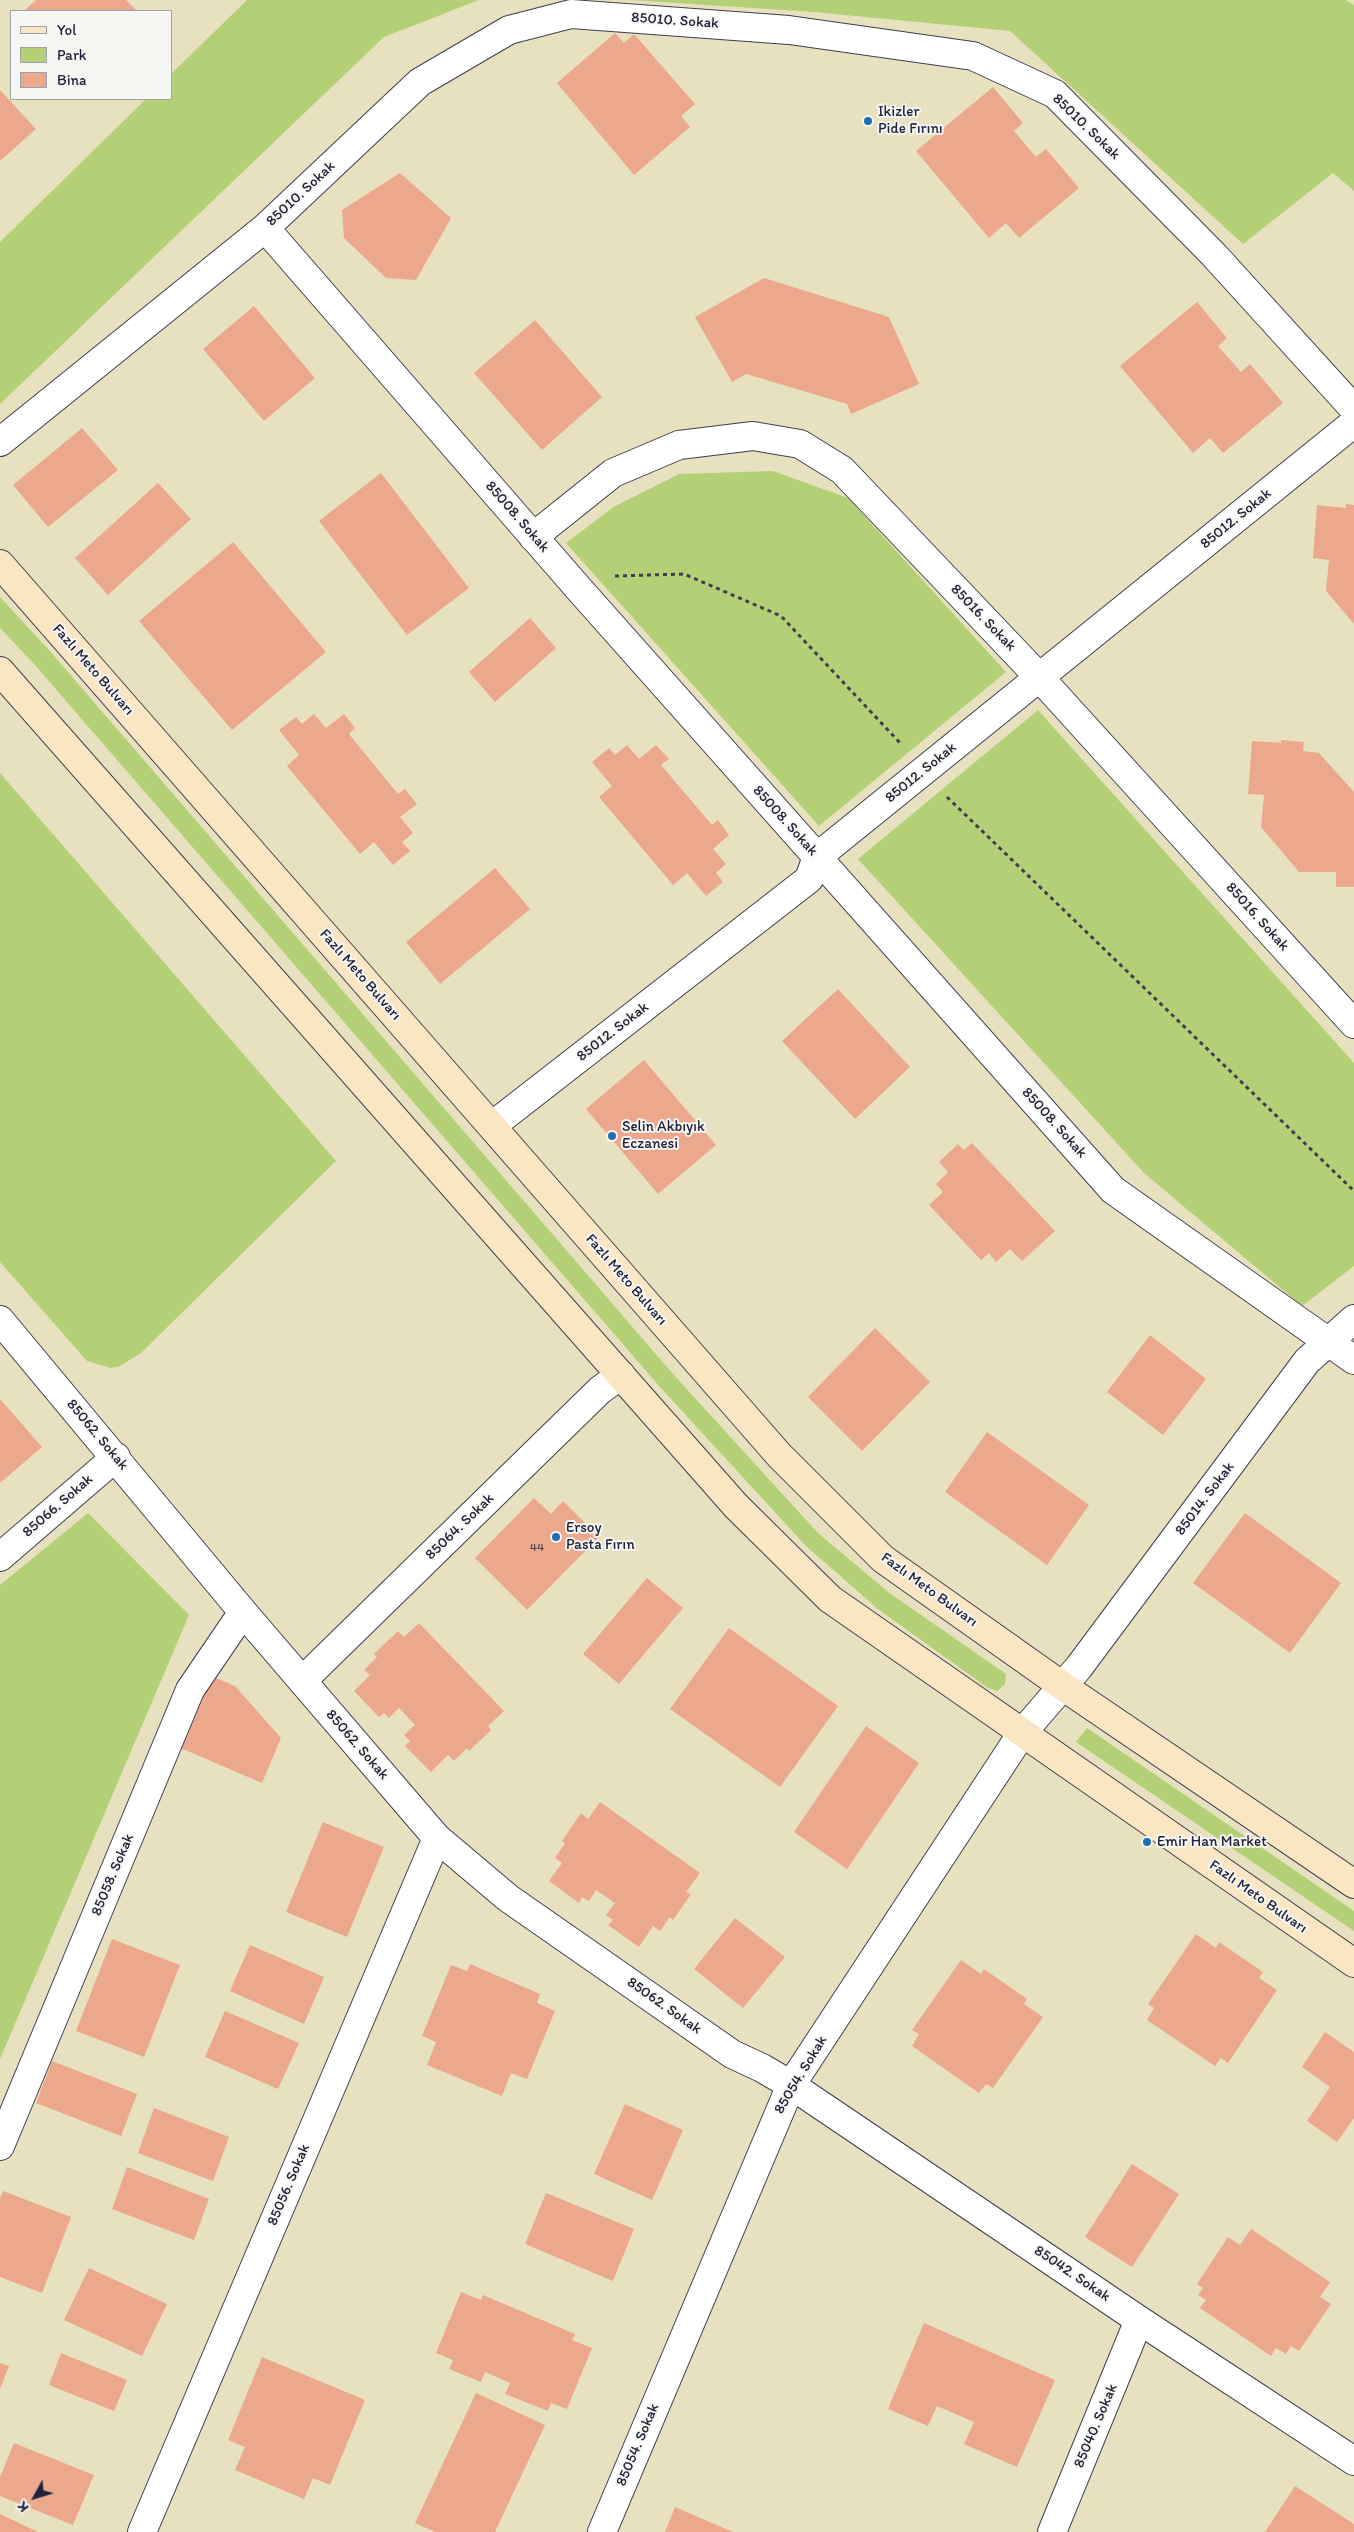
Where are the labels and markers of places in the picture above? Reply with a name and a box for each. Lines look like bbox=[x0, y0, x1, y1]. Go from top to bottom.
place label: Ikizler Pide Fırını bbox=[878, 103, 943, 138]
marker: Ikizler Pide Fırını bbox=[862, 115, 874, 127]
place label: Selin Akbıyık Eczanesi bbox=[622, 1118, 705, 1153]
marker: Selin Akbıyık Eczanesi bbox=[606, 1130, 618, 1142]
place label: Ersoy Pasta Fırın bbox=[566, 1519, 635, 1554]
marker: Ersoy Pasta Fırın bbox=[550, 1531, 562, 1543]
place label: Emir Han Market bbox=[1157, 1833, 1267, 1851]
marker: Emir Han Market bbox=[1141, 1836, 1153, 1848]

